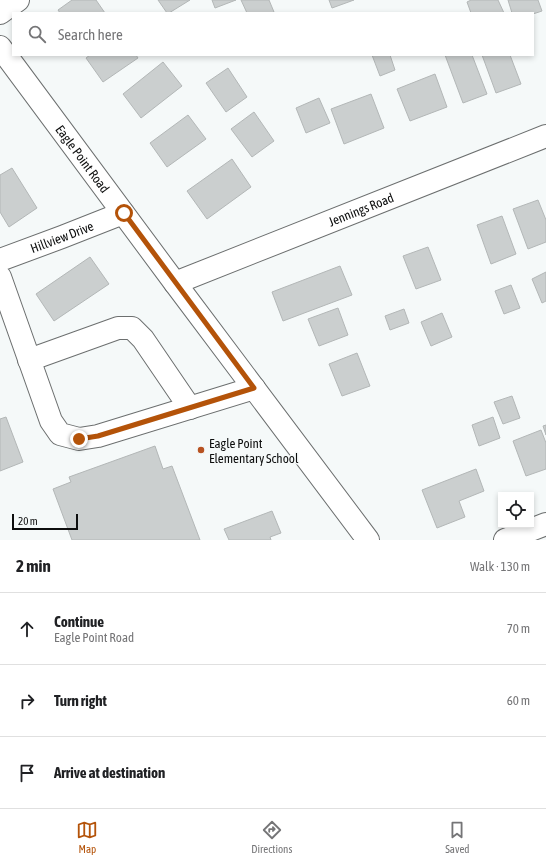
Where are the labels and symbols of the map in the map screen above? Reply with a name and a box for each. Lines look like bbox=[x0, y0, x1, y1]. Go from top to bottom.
street label: Eagle Point Road bbox=[53, 122, 113, 195]
street label: Jennings Road bbox=[326, 190, 396, 229]
route start bbox=[115, 204, 133, 222]
street label: Hillview Drive bbox=[28, 218, 96, 256]
route end bbox=[70, 430, 88, 448]
place label: Eagle Point Elementary School bbox=[209, 436, 299, 466]
marker: Eagle Point Elementary School bbox=[196, 445, 206, 455]
scale bar bbox=[12, 512, 78, 531]

